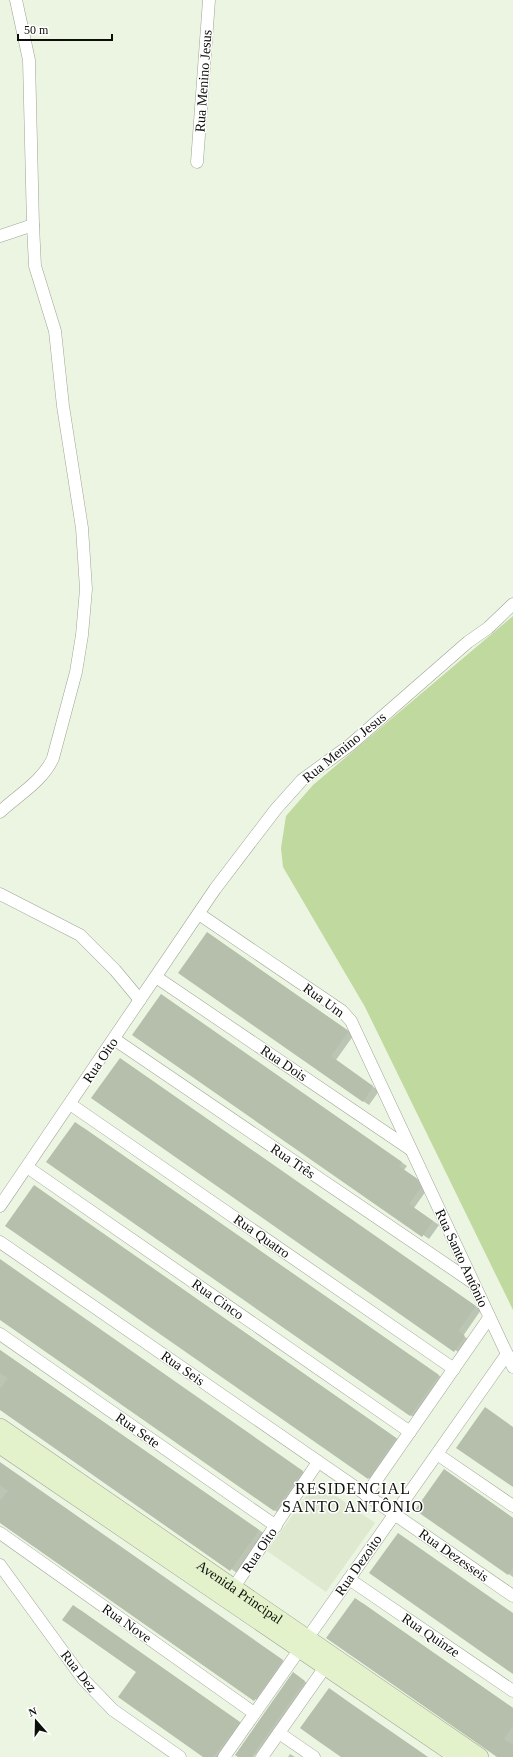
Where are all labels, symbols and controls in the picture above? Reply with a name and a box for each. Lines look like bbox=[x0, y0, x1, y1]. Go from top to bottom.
scale bar bbox=[18, 16, 112, 42]
text: 50 m bbox=[24, 23, 49, 37]
street label: Rua Menino Jesus bbox=[192, 29, 215, 133]
street label: Rua Menino Jesus bbox=[300, 709, 389, 786]
street label: Rua Um bbox=[300, 981, 347, 1020]
street label: Rua Oito bbox=[80, 1035, 121, 1086]
street label: Rua Dois bbox=[258, 1043, 310, 1084]
street label: Rua Três bbox=[268, 1141, 318, 1182]
street label: Rua Santo Antônio bbox=[432, 1207, 491, 1310]
street label: Rua Quatro bbox=[231, 1212, 293, 1261]
street label: Rua Cinco bbox=[189, 1276, 246, 1323]
street label: Rua Seis bbox=[158, 1348, 207, 1389]
street label: Rua Sete bbox=[113, 1410, 163, 1451]
district label: RESIDENCIAL SANTO ANTÔNIO bbox=[282, 1480, 424, 1515]
street label: Rua Oito bbox=[239, 1525, 280, 1576]
street label: Rua Dezesseis bbox=[416, 1526, 491, 1585]
street label: Rua Dezoito bbox=[332, 1532, 385, 1598]
street label: Avenida Principal bbox=[194, 1558, 285, 1627]
street label: Rua Nove bbox=[99, 1601, 154, 1646]
street label: Rua Quinze bbox=[399, 1611, 462, 1660]
street label: Rua Dez bbox=[58, 1648, 99, 1695]
north arrow bbox=[16, 1701, 56, 1741]
text: N bbox=[27, 1705, 38, 1719]

